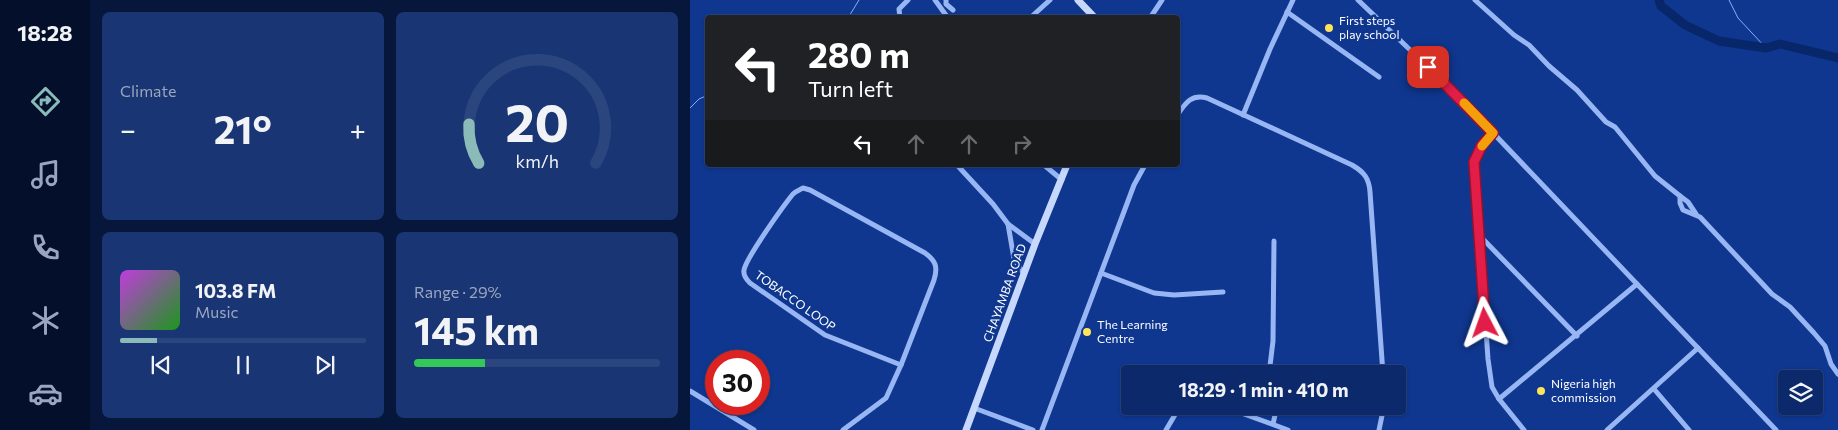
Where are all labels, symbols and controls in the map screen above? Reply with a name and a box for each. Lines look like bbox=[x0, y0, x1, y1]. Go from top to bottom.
place label: First steps play school bbox=[1339, 13, 1399, 41]
text: 18:28 bbox=[17, 19, 73, 46]
marker: First steps play school bbox=[1323, 22, 1335, 34]
text: 280 m bbox=[808, 32, 910, 75]
icon: left bbox=[725, 35, 790, 100]
pin bbox=[1407, 46, 1449, 88]
icon: arrive bbox=[1414, 53, 1442, 81]
text: Turn left bbox=[808, 75, 893, 102]
text: Climate bbox=[120, 81, 176, 100]
icon: directions bbox=[28, 84, 63, 119]
text: 20 bbox=[505, 89, 569, 153]
text: 21° bbox=[214, 105, 272, 152]
text: − bbox=[120, 112, 136, 146]
text: + bbox=[350, 112, 366, 146]
icon: left bbox=[849, 130, 877, 158]
icon: ahead bbox=[902, 130, 930, 158]
icon: ahead bbox=[955, 130, 983, 158]
icon: right bbox=[1008, 130, 1036, 158]
text: km/h bbox=[515, 150, 559, 172]
icon: music bbox=[28, 157, 63, 192]
icon: phone bbox=[28, 230, 63, 265]
street label: CHAYAMBA ROAD bbox=[980, 241, 1028, 344]
street label: TOBACCO LOOP bbox=[753, 267, 839, 333]
text: 103.8 FM bbox=[195, 279, 276, 302]
text: Range · 29% bbox=[414, 282, 502, 301]
position arrow bbox=[1458, 296, 1510, 348]
text: Music bbox=[195, 302, 239, 321]
icon: climate bbox=[28, 303, 63, 338]
text: 145 km bbox=[414, 306, 539, 353]
place label: The Learning Centre bbox=[1097, 317, 1168, 345]
marker: The Learning Centre bbox=[1081, 326, 1093, 338]
speed limit sign: 30 bbox=[705, 350, 770, 415]
icon: previous bbox=[147, 351, 175, 379]
icon: pause bbox=[229, 351, 257, 379]
icon: next bbox=[311, 351, 339, 379]
map controls bbox=[1778, 370, 1823, 415]
button: layers bbox=[1778, 370, 1823, 415]
icon: car bbox=[28, 376, 63, 411]
place label: Nigeria high commission bbox=[1551, 376, 1616, 404]
text: 18:29 · 1 min · 410 m bbox=[1179, 378, 1348, 401]
marker: Nigeria high commission bbox=[1535, 385, 1547, 397]

